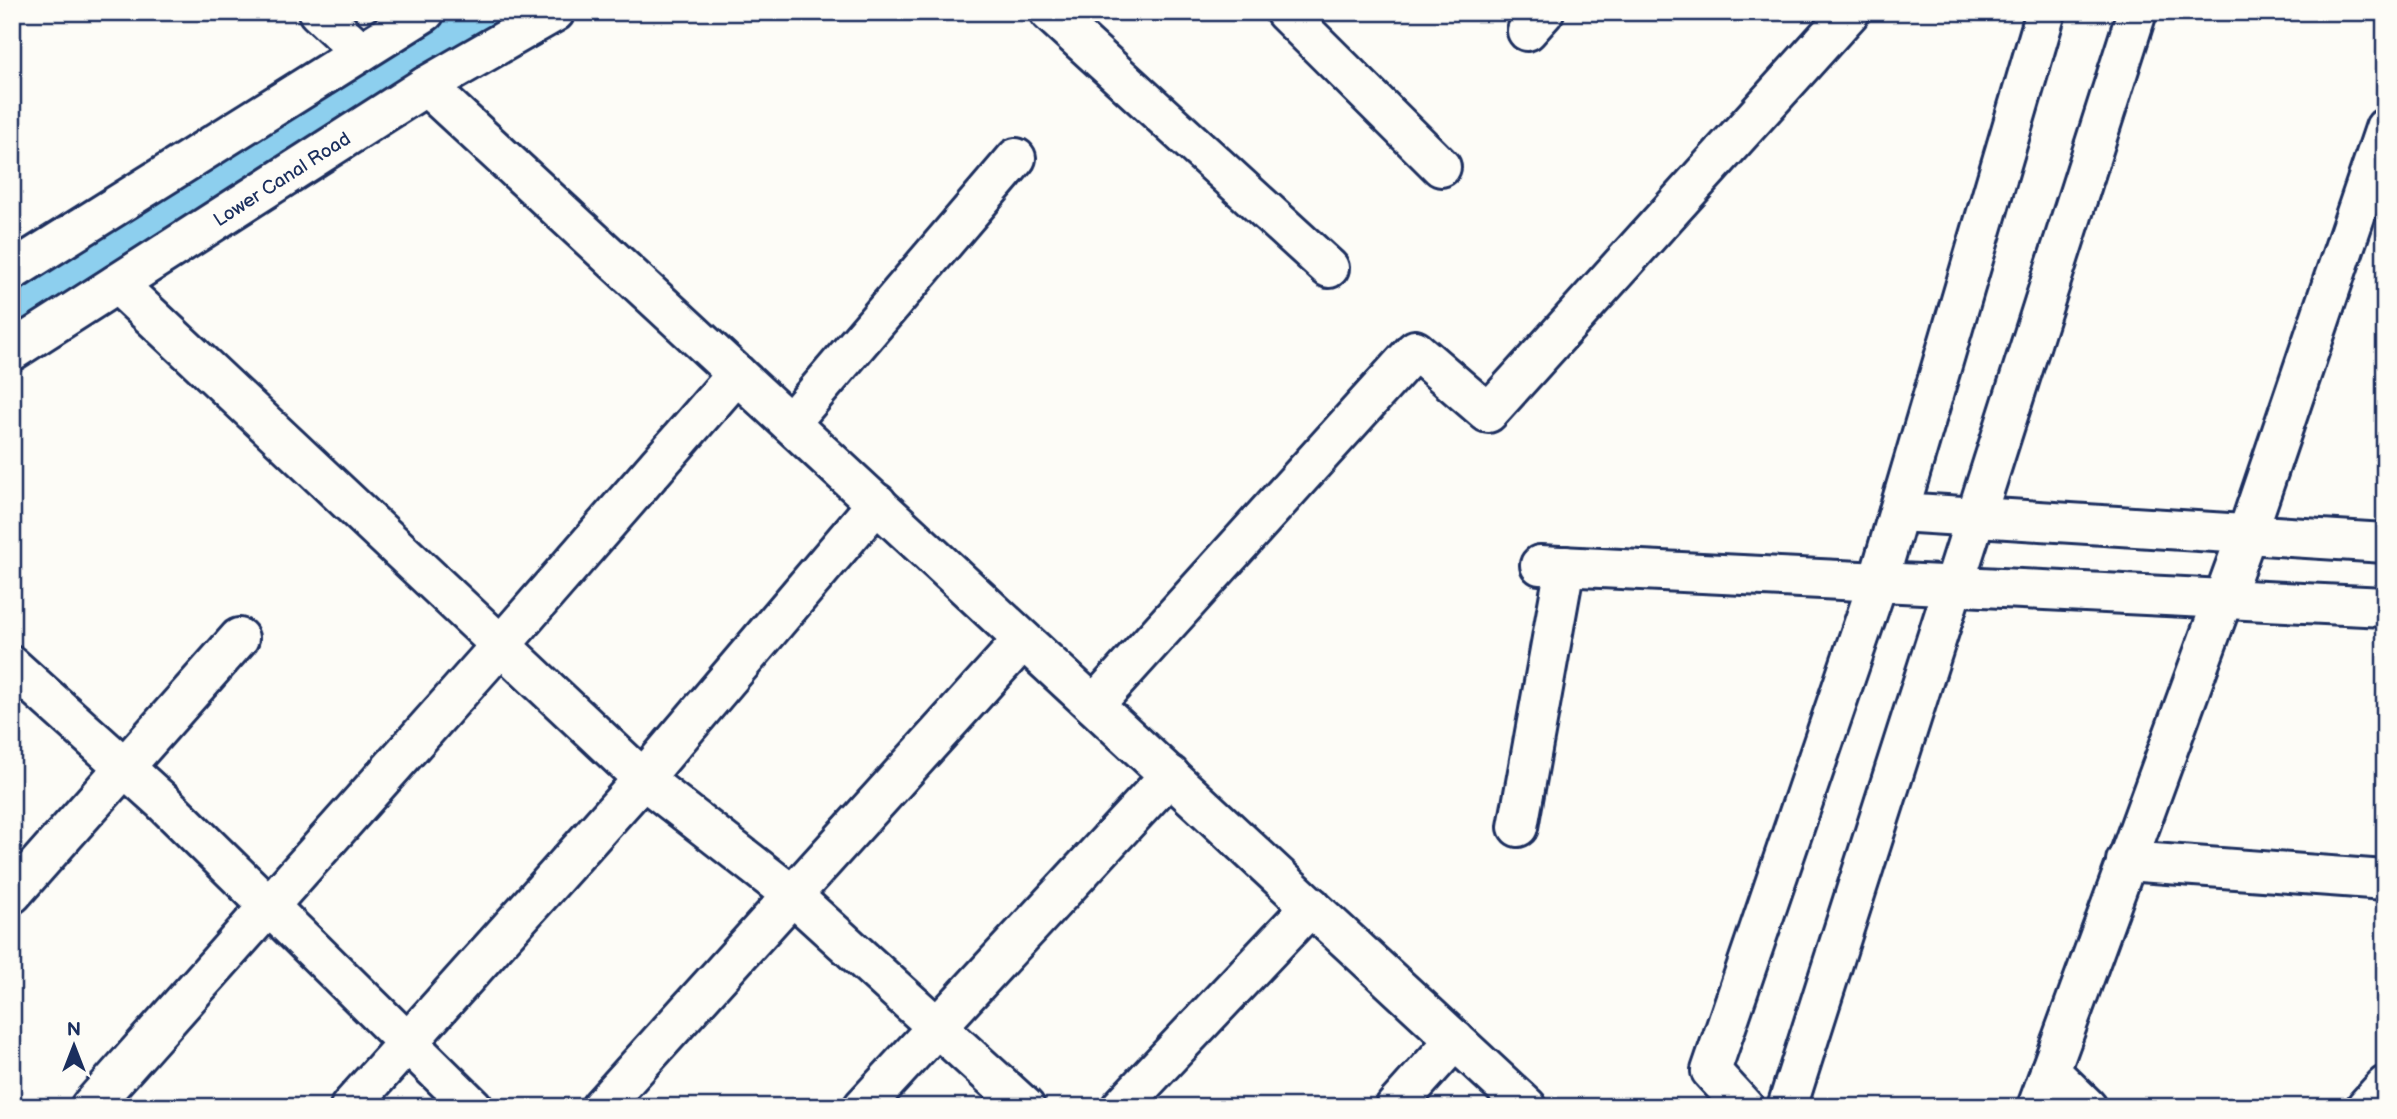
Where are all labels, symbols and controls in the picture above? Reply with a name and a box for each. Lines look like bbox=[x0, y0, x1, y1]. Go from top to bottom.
street label: Lower Canal Road bbox=[210, 127, 355, 232]
north arrow bbox=[38, 1010, 108, 1080]
text: N bbox=[67, 1019, 81, 1042]

